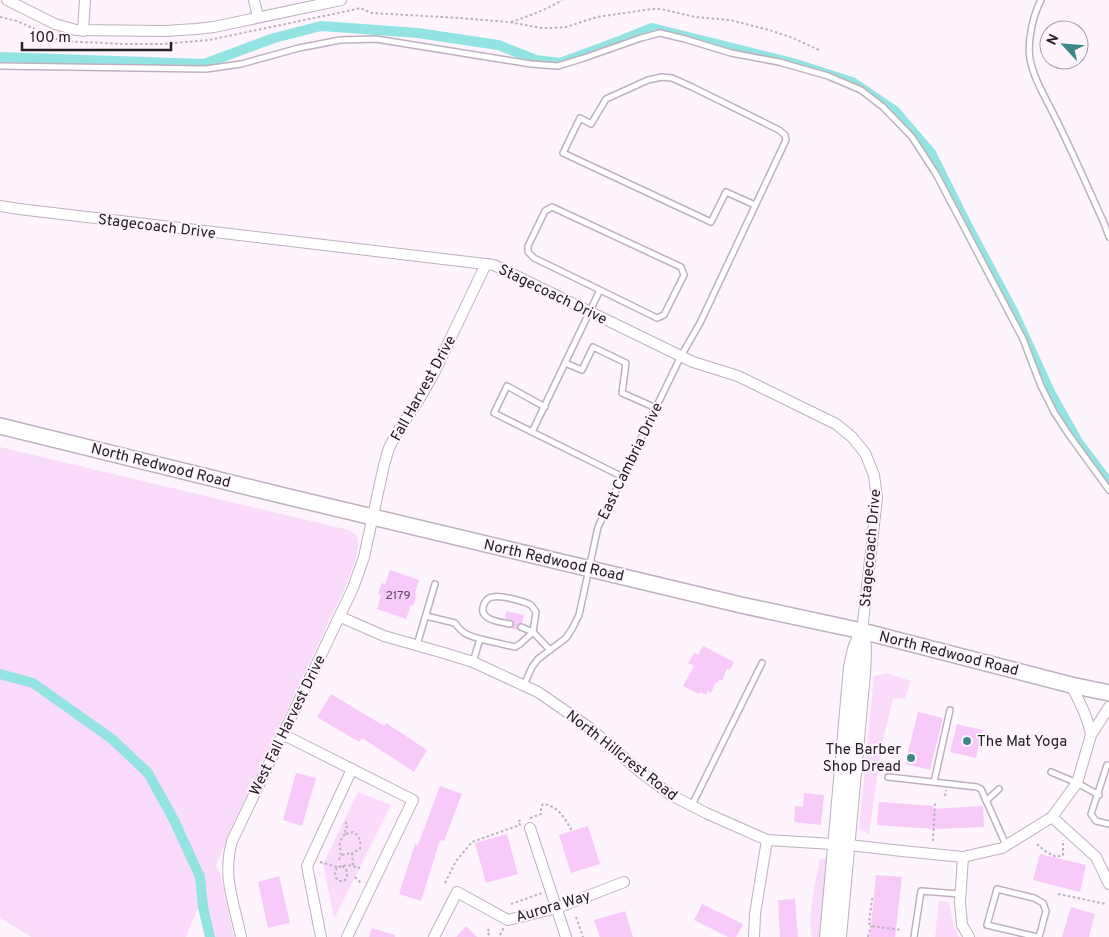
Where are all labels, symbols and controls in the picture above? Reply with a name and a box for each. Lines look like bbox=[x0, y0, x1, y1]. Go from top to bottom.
scale bar bbox=[22, 20, 171, 52]
north arrow bbox=[1039, 20, 1089, 70]
text: 100 m bbox=[30, 29, 71, 48]
text: N bbox=[1044, 32, 1064, 48]
street label: Stagecoach Drive bbox=[97, 211, 217, 244]
street label: Stagecoach Drive bbox=[495, 261, 610, 330]
street label: Fall Harvest Drive bbox=[387, 333, 461, 445]
street label: East Cambria Drive bbox=[595, 400, 668, 523]
street label: North Redwood Road bbox=[89, 440, 232, 493]
street label: Stagecoach Drive bbox=[857, 488, 886, 608]
street label: North Redwood Road bbox=[482, 536, 626, 587]
house number: 2179 bbox=[385, 588, 411, 604]
street label: North Redwood Road bbox=[877, 628, 1020, 681]
street label: West Fall Harvest Drive bbox=[246, 652, 331, 799]
street label: North Hillcrest Road bbox=[562, 707, 681, 806]
place label: The Mat Yoga bbox=[977, 733, 1067, 752]
marker: The Mat Yoga bbox=[961, 735, 973, 747]
place label: The Barber Shop Dread bbox=[823, 741, 901, 777]
marker: The Barber Shop Dread bbox=[905, 752, 917, 764]
street label: Aurora Way bbox=[514, 887, 593, 928]

